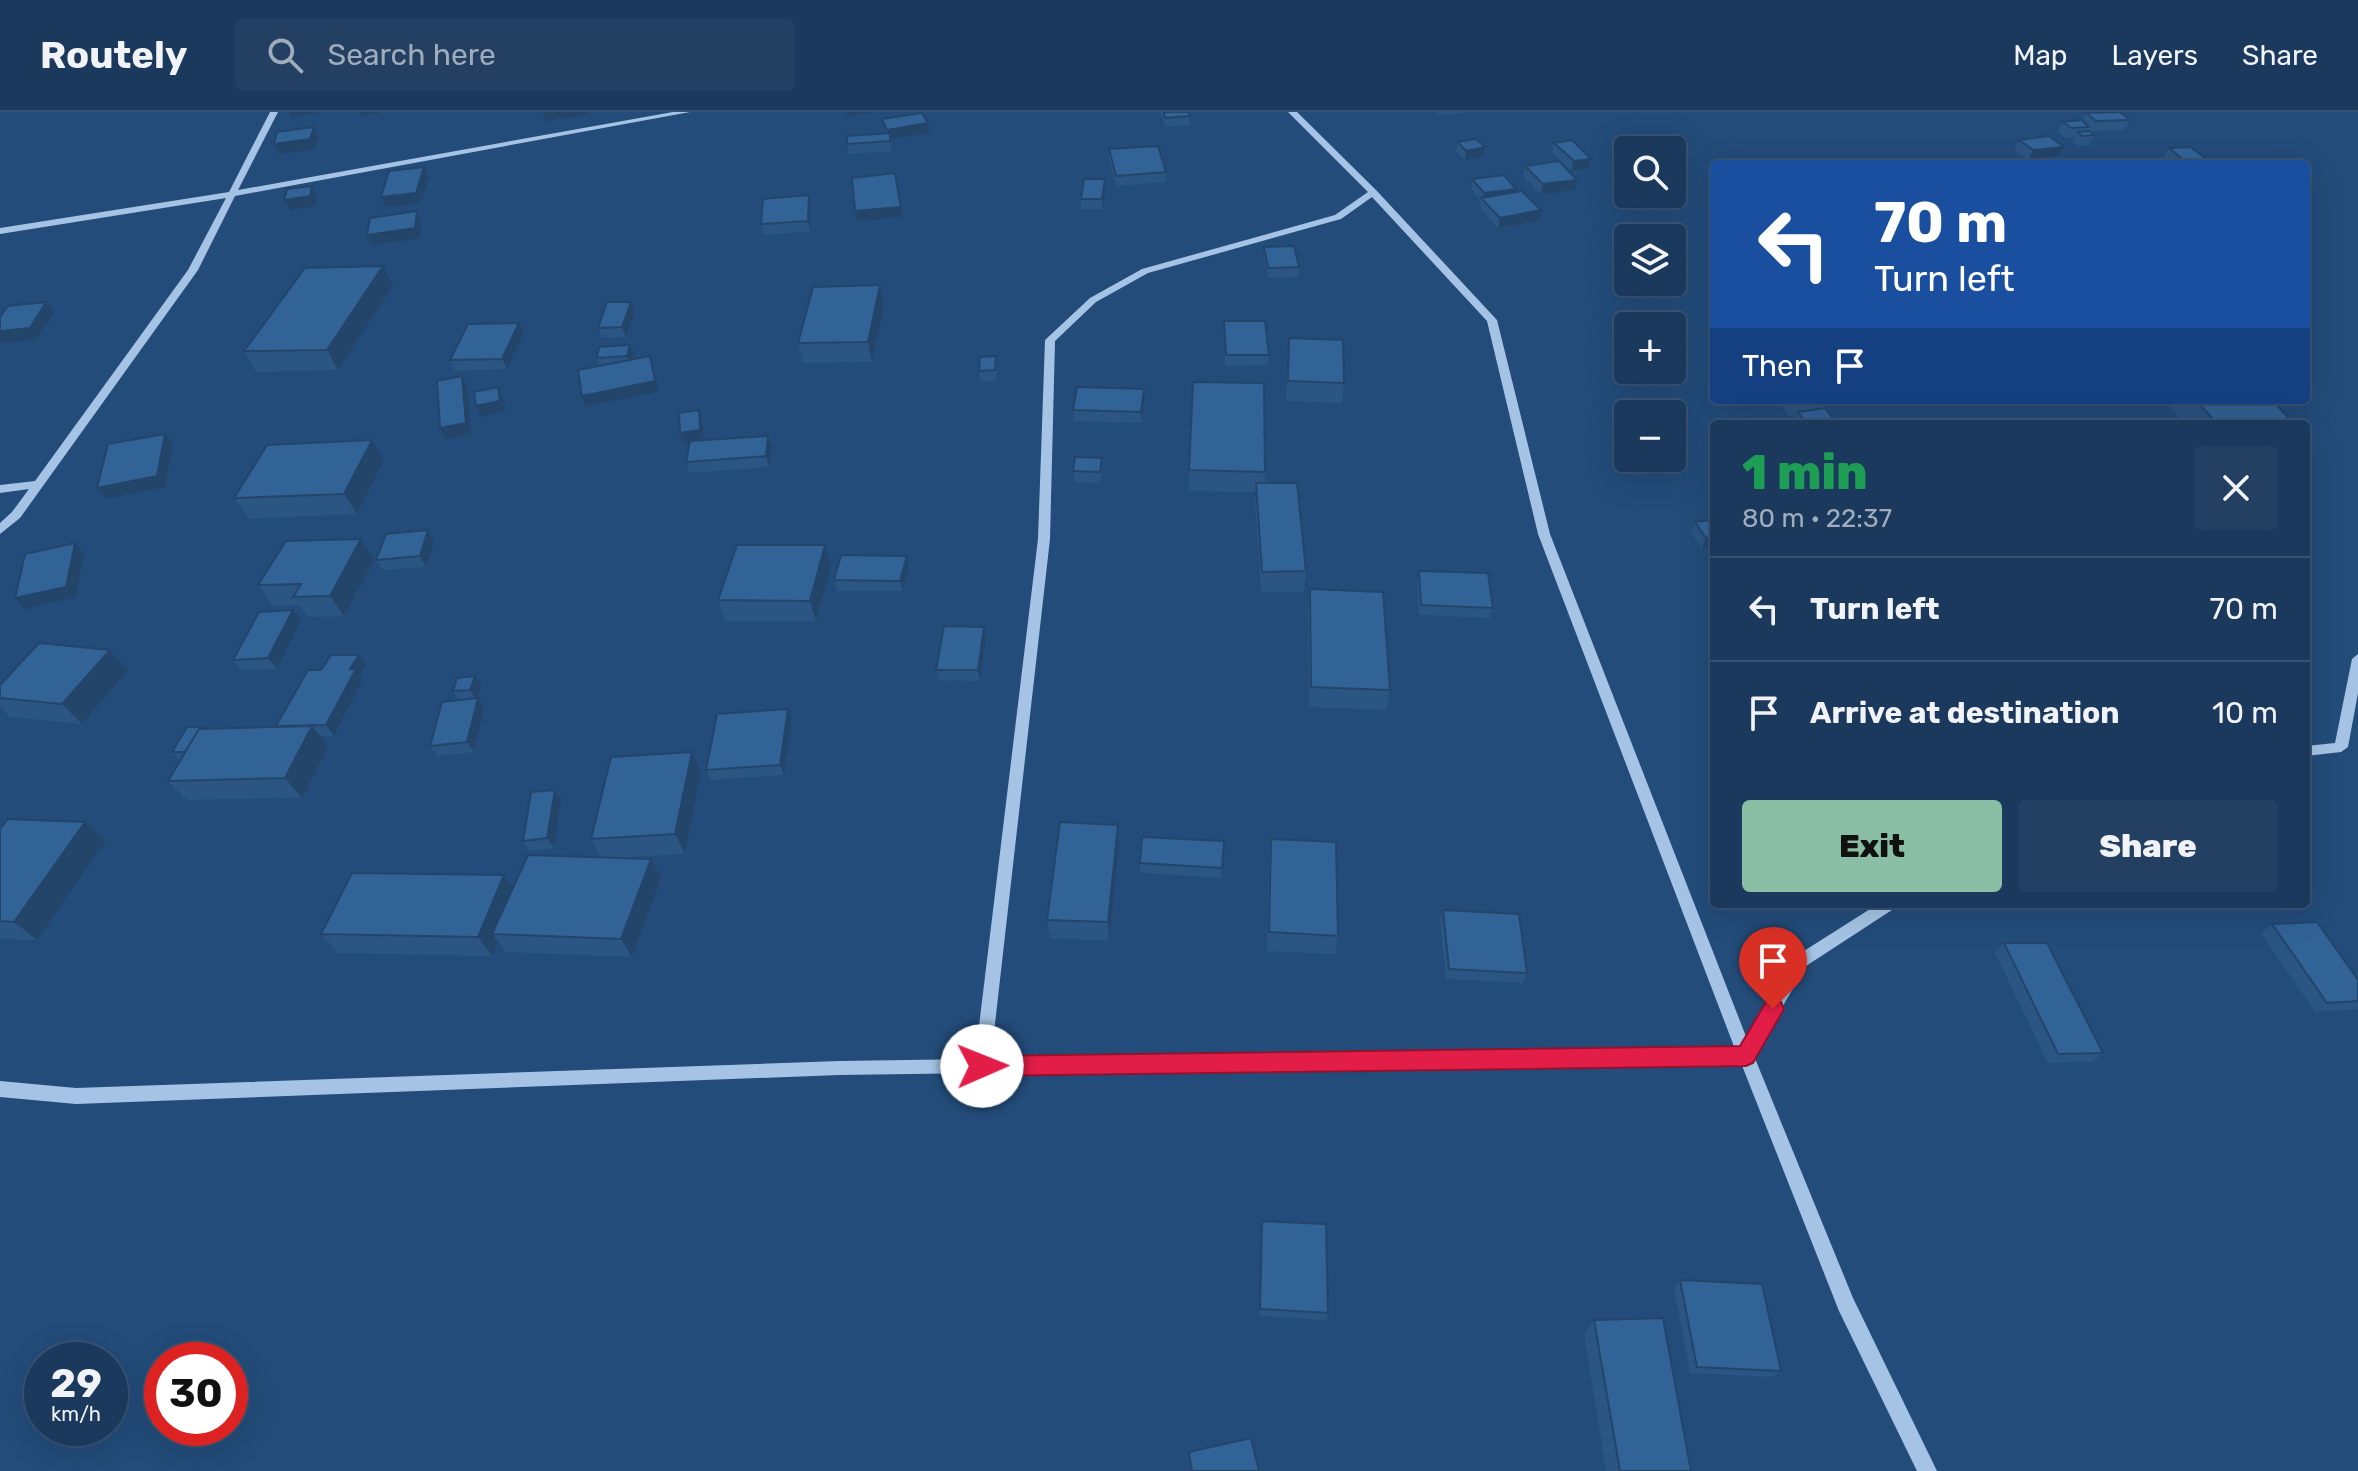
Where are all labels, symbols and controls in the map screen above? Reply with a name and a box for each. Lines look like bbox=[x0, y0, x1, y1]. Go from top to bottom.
search box bbox=[235, 19, 795, 91]
text: Routely bbox=[40, 32, 187, 78]
icon: search bbox=[263, 33, 307, 77]
text: Search here bbox=[327, 37, 496, 73]
text: Map bbox=[2013, 39, 2068, 72]
text: Layers bbox=[2112, 39, 2198, 72]
text: Share bbox=[2242, 39, 2318, 72]
map controls bbox=[1614, 136, 1686, 472]
button: search bbox=[1614, 136, 1686, 208]
text: 70 m bbox=[1874, 190, 2007, 256]
icon: left bbox=[1742, 192, 1846, 296]
button: layers bbox=[1614, 224, 1686, 296]
text: Turn left bbox=[1874, 257, 2015, 300]
button: + bbox=[1614, 312, 1686, 384]
icon: arrive bbox=[1828, 344, 1872, 388]
text: Then bbox=[1742, 348, 1812, 384]
button: − bbox=[1614, 400, 1686, 472]
text: 1 min bbox=[1742, 444, 1868, 501]
button: close bbox=[2194, 446, 2278, 530]
text: 80 m · 22:37 bbox=[1742, 503, 1892, 534]
icon: left bbox=[1742, 587, 1786, 631]
text: Turn left bbox=[1810, 591, 1940, 627]
text: 70 m bbox=[2210, 591, 2278, 627]
icon: arrive bbox=[1742, 691, 1786, 735]
text: Arrive at destination bbox=[1810, 695, 2120, 731]
text: 10 m bbox=[2212, 695, 2278, 731]
button: Exit bbox=[1742, 800, 2002, 892]
button: Share bbox=[2018, 800, 2278, 892]
pin bbox=[1739, 927, 1807, 1009]
icon: arrive bbox=[1751, 939, 1795, 983]
position arrow bbox=[940, 1024, 1024, 1108]
speed limit sign: 30 bbox=[144, 1342, 248, 1446]
text: 29 bbox=[50, 1360, 102, 1407]
text: km/h bbox=[51, 1402, 101, 1426]

